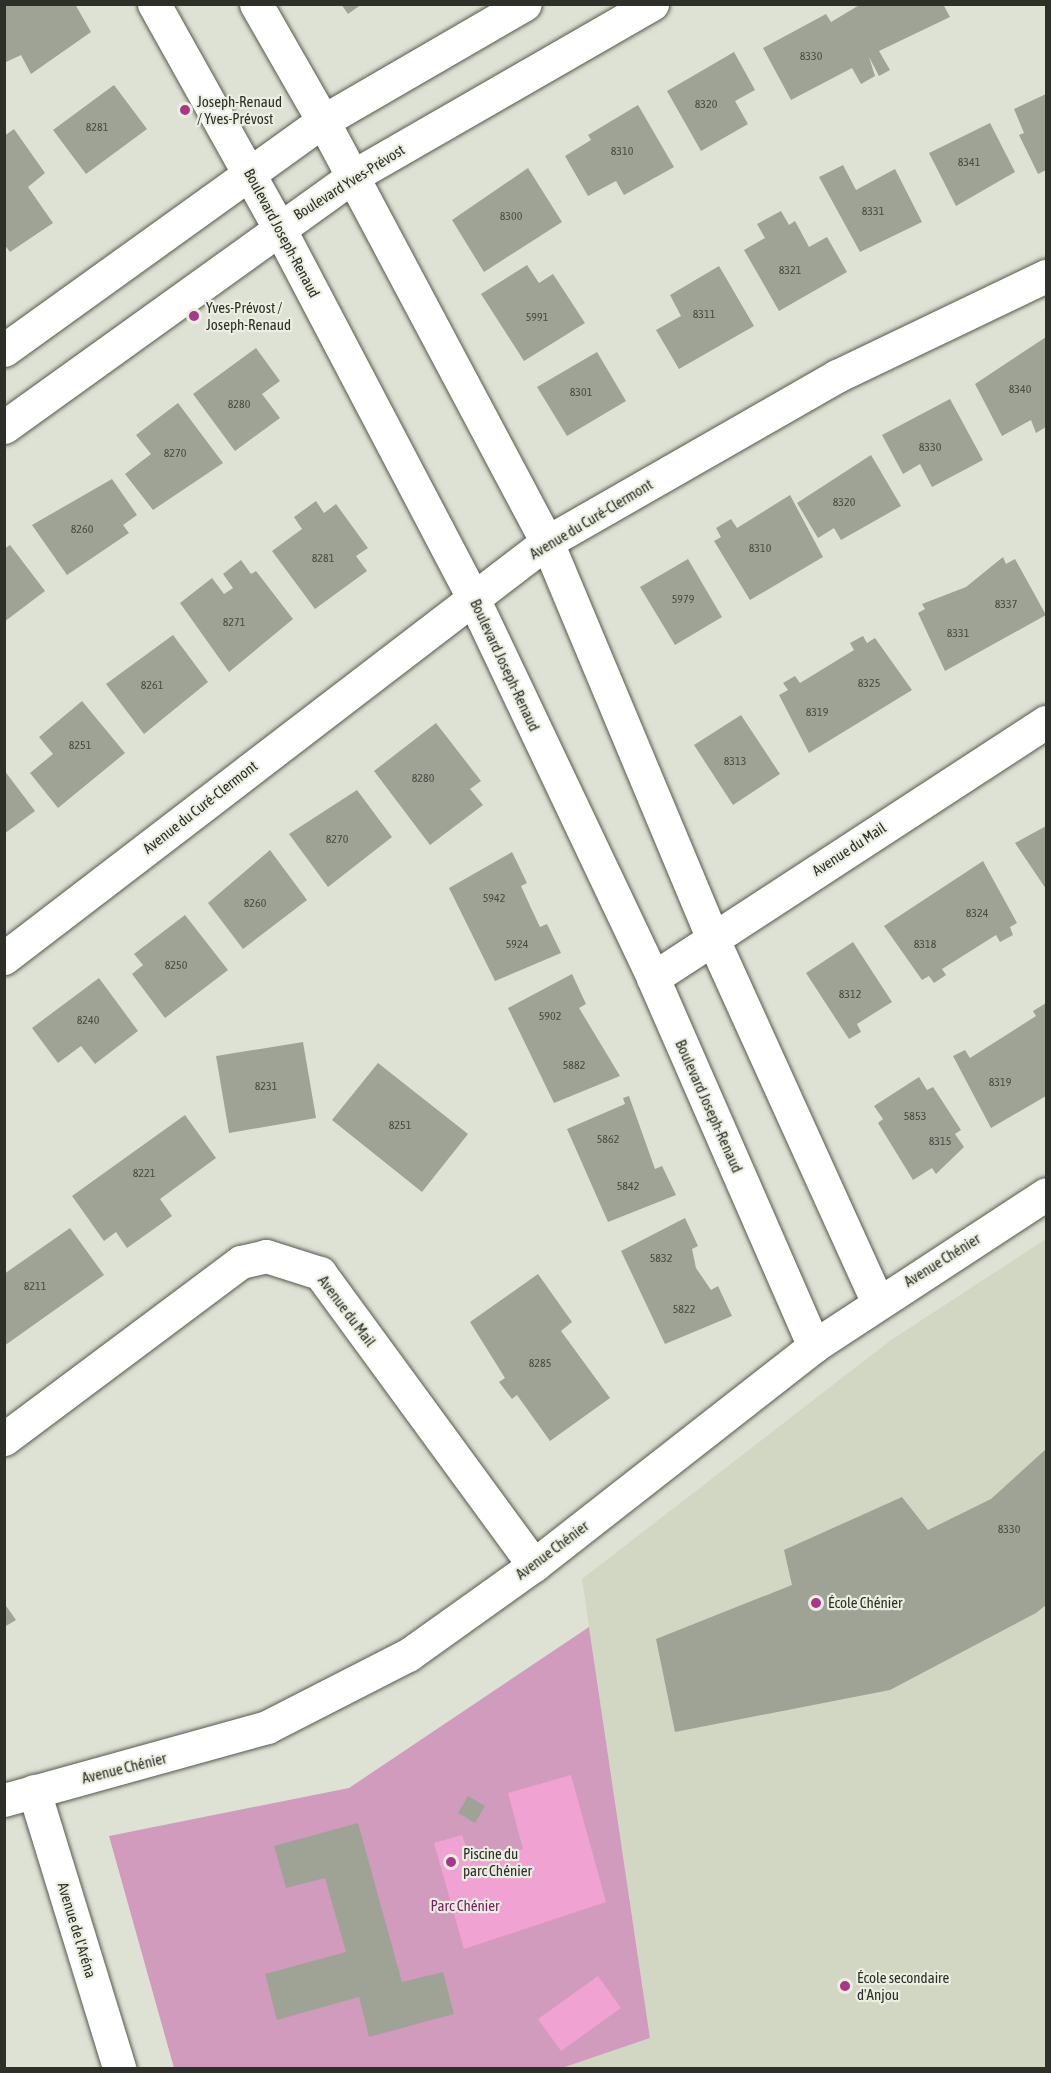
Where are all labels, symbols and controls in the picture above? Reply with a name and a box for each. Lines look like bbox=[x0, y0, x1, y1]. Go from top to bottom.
house number: 8330 bbox=[800, 50, 822, 64]
place label: Joseph-Renaud / Yves-Prévost bbox=[197, 92, 282, 127]
house number: 8320 bbox=[695, 98, 717, 112]
marker: Joseph-Renaud / Yves-Prévost bbox=[178, 103, 192, 117]
house number: 8281 bbox=[86, 121, 108, 135]
street label: Boulevard Yves-Prévost bbox=[290, 141, 408, 223]
house number: 8310 bbox=[611, 145, 633, 159]
house number: 8341 bbox=[958, 156, 980, 170]
street label: Boulevard Joseph-Renaud bbox=[240, 165, 324, 301]
house number: 8331 bbox=[862, 205, 884, 219]
house number: 8300 bbox=[500, 210, 522, 224]
house number: 8321 bbox=[779, 264, 801, 278]
place label: Yves-Prévost / Joseph-Renaud bbox=[206, 298, 291, 333]
house number: 8311 bbox=[693, 308, 715, 322]
marker: Yves-Prévost / Joseph-Renaud bbox=[187, 309, 201, 323]
house number: 5991 bbox=[526, 311, 548, 325]
house number: 8340 bbox=[1009, 383, 1031, 397]
house number: 8301 bbox=[570, 386, 592, 400]
house number: 8280 bbox=[228, 398, 250, 412]
house number: 8330 bbox=[919, 441, 941, 455]
house number: 8270 bbox=[164, 447, 186, 461]
street label: Avenue du Curé-Clermont bbox=[526, 475, 656, 563]
house number: 8320 bbox=[833, 496, 855, 510]
house number: 8260 bbox=[71, 523, 93, 537]
house number: 8310 bbox=[749, 542, 771, 556]
house number: 8281 bbox=[312, 552, 334, 566]
house number: 5979 bbox=[672, 593, 694, 607]
street label: Boulevard Joseph-Renaud bbox=[467, 596, 543, 734]
house number: 8337 bbox=[995, 598, 1017, 612]
house number: 8271 bbox=[223, 616, 245, 630]
house number: 8331 bbox=[947, 627, 969, 641]
house number: 8325 bbox=[858, 677, 880, 691]
house number: 8261 bbox=[141, 679, 163, 693]
house number: 8319 bbox=[806, 706, 828, 720]
house number: 8251 bbox=[69, 739, 91, 753]
house number: 8313 bbox=[724, 755, 746, 769]
street label: Avenue du Curé-Clermont bbox=[139, 757, 261, 857]
house number: 8280 bbox=[412, 772, 434, 786]
street label: Avenue du Mail bbox=[809, 818, 889, 880]
house number: 8270 bbox=[326, 833, 348, 847]
house number: 5942 bbox=[483, 892, 505, 906]
house number: 8260 bbox=[244, 897, 266, 911]
house number: 8324 bbox=[966, 907, 988, 921]
house number: 5924 bbox=[506, 938, 528, 952]
house number: 8318 bbox=[914, 938, 936, 952]
house number: 8250 bbox=[165, 959, 187, 973]
house number: 8312 bbox=[839, 988, 861, 1002]
house number: 5902 bbox=[539, 1010, 561, 1024]
house number: 8240 bbox=[77, 1014, 99, 1028]
street label: Boulevard Joseph-Renaud bbox=[672, 1037, 746, 1175]
house number: 5882 bbox=[563, 1059, 585, 1073]
house number: 8319 bbox=[989, 1076, 1011, 1090]
house number: 8231 bbox=[255, 1080, 277, 1094]
house number: 5853 bbox=[904, 1110, 926, 1124]
house number: 8251 bbox=[389, 1119, 411, 1133]
house number: 5862 bbox=[597, 1133, 619, 1147]
house number: 8315 bbox=[929, 1135, 951, 1149]
house number: 8221 bbox=[133, 1167, 155, 1181]
house number: 5842 bbox=[617, 1180, 639, 1194]
street label: Avenue Chénier bbox=[901, 1229, 983, 1291]
house number: 5832 bbox=[650, 1252, 672, 1266]
street label: Avenue du Mail bbox=[314, 1272, 380, 1350]
house number: 8211 bbox=[24, 1280, 46, 1294]
house number: 5822 bbox=[673, 1303, 695, 1317]
house number: 8285 bbox=[529, 1357, 551, 1371]
street label: Avenue Chénier bbox=[512, 1517, 592, 1583]
house number: 8330 bbox=[998, 1523, 1020, 1537]
place label: École Chénier bbox=[828, 1594, 902, 1612]
marker: École Chénier bbox=[809, 1596, 823, 1610]
street label: Avenue Chénier bbox=[80, 1749, 168, 1787]
place label: Piscine du parc Chénier bbox=[463, 1844, 532, 1879]
marker: Piscine du parc Chénier bbox=[444, 1855, 458, 1869]
street label: Avenue de l'Aréna bbox=[54, 1880, 100, 1980]
park label: Parc Chénier bbox=[431, 1897, 499, 1915]
place label: École secondaire d'Anjou bbox=[857, 1968, 949, 2003]
marker: École secondaire d'Anjou bbox=[838, 1979, 852, 1993]

